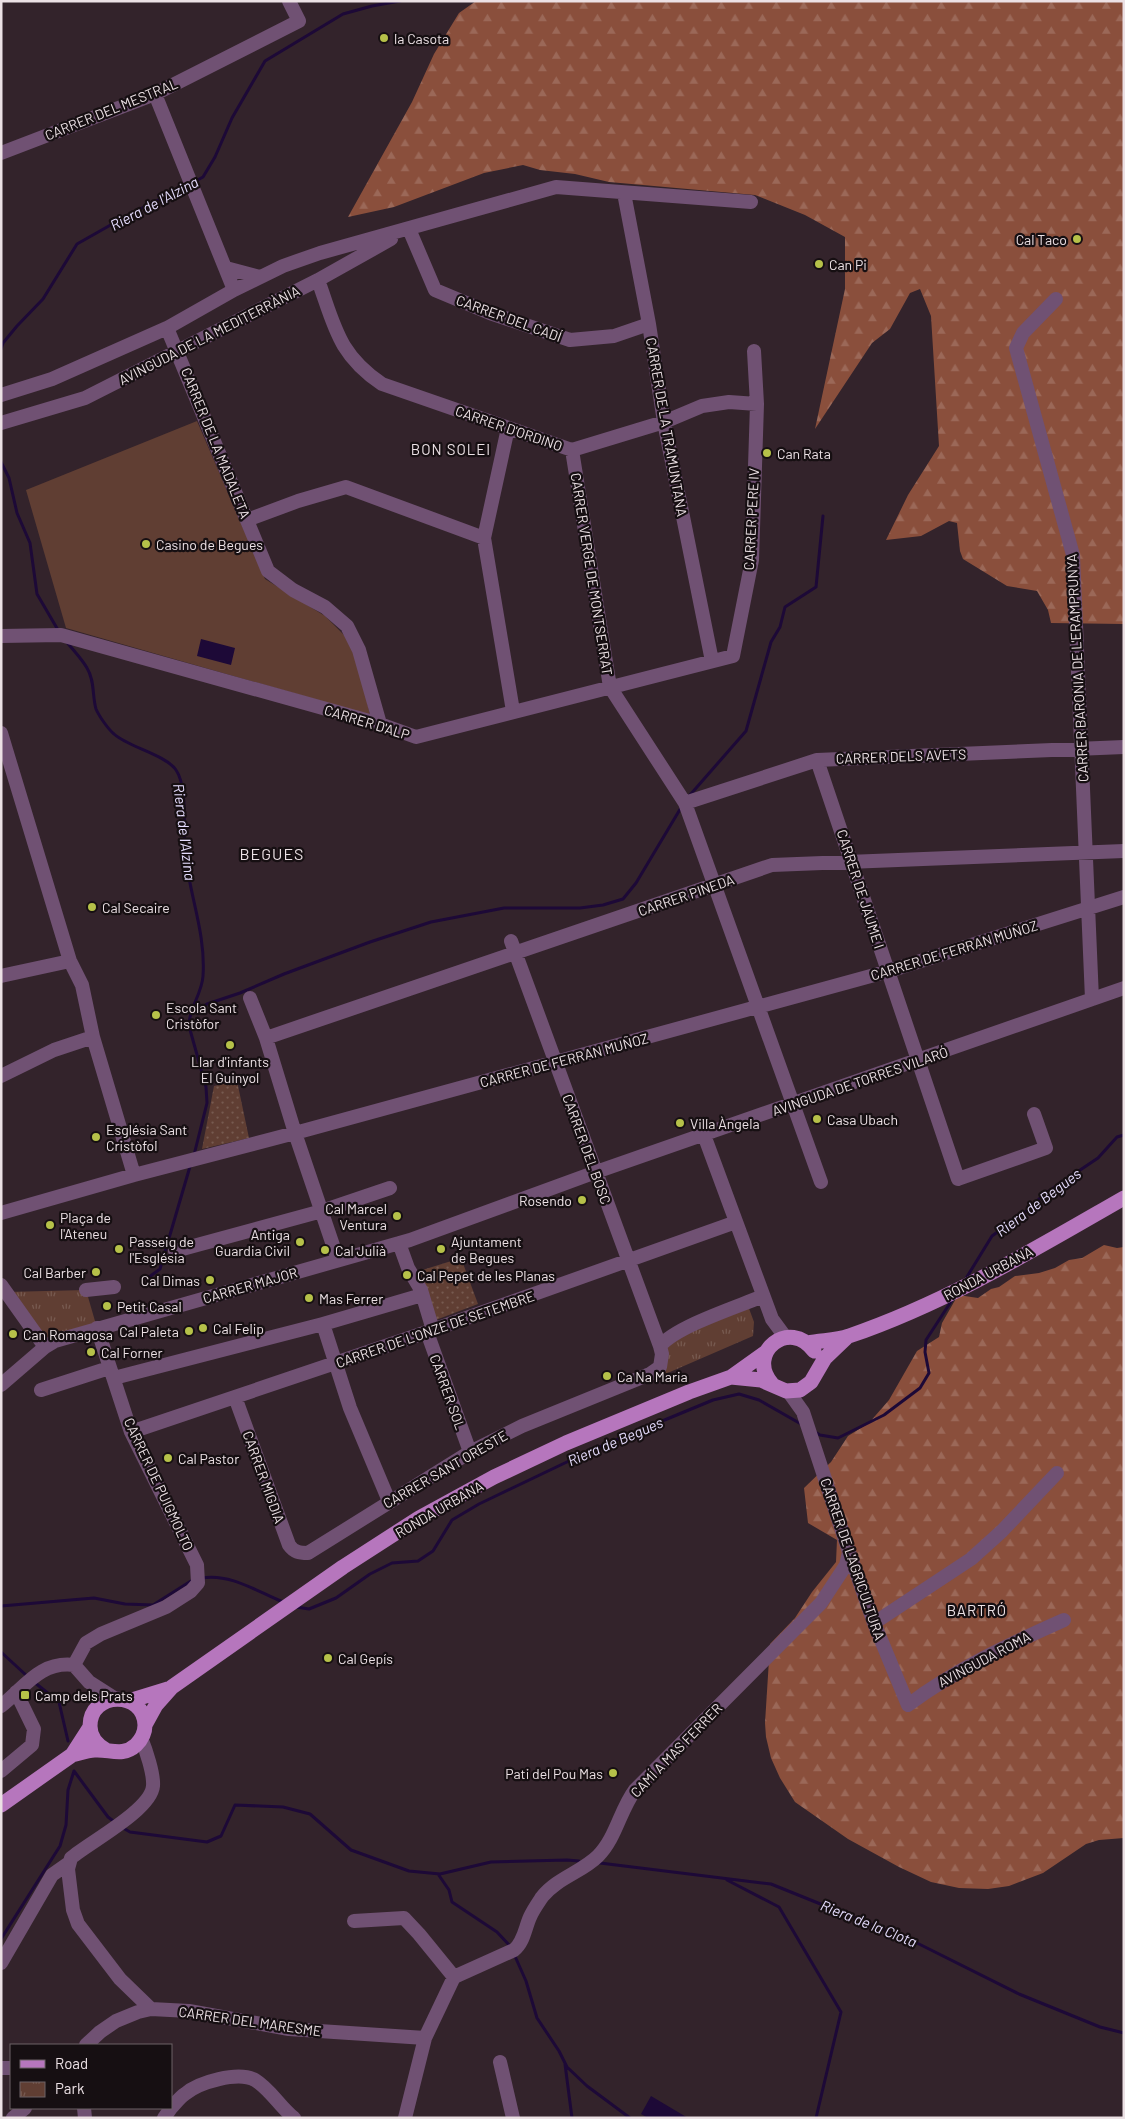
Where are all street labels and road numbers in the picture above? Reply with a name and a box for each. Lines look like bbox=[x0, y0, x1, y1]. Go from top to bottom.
street label: CARRER DEL MESTRAL bbox=[42, 75, 180, 143]
street label: AVINGUDA DE LA MEDITERRÀNIA bbox=[116, 282, 303, 388]
street label: CARRER DEL CADÍ bbox=[454, 291, 564, 345]
street label: CARRER DE LA TRAMUNTANA bbox=[643, 336, 691, 518]
street label: CARRER DE LA MADALETA bbox=[178, 365, 254, 521]
street label: CARRER D'ORDINO bbox=[453, 402, 565, 454]
street label: CARRER PERE IV bbox=[740, 467, 762, 571]
street label: CARRER VERGE DE MONTSERRAT bbox=[568, 472, 616, 676]
street label: CARRER BARONIA DE L'ERAMPRUNYA bbox=[1063, 553, 1091, 783]
street label: CARRER D'ALP bbox=[322, 701, 412, 743]
street label: CARRER DELS AVETS bbox=[836, 745, 966, 767]
street label: CARRER DE JAUME I bbox=[834, 827, 888, 951]
street label: CARRER PINEDA bbox=[636, 870, 737, 919]
street label: CARRER DE FERRAN MUÑOZ bbox=[868, 916, 1040, 984]
street label: CARRER DE FERRAN MUÑOZ bbox=[478, 1029, 650, 1091]
street label: AVINGUDA DE TORRES VILARÓ bbox=[770, 1043, 950, 1119]
street label: CARRER DEL BOSC bbox=[559, 1092, 615, 1206]
street label: RONDA URBANA bbox=[940, 1242, 1036, 1304]
street label: CARRER MAJOR bbox=[201, 1263, 299, 1307]
street label: CARRER DE L'ONZE DE SETEMBRE bbox=[333, 1287, 537, 1371]
street label: CARRER SOL bbox=[427, 1352, 469, 1432]
street label: CARRER DE PUIGMOLTO bbox=[121, 1415, 197, 1553]
street label: CARRER SANT ORESTE bbox=[380, 1426, 510, 1512]
street label: CARRER MIGDIA bbox=[239, 1429, 289, 1526]
street label: CARRER DE L'AGRICULTURA bbox=[817, 1476, 889, 1643]
street label: RONDA URBANA bbox=[392, 1477, 486, 1541]
street label: AVINGUDA ROMA bbox=[935, 1627, 1034, 1691]
street label: CAMÍ A MAS FERRER bbox=[627, 1699, 725, 1801]
street label: CARRER DEL MARESME bbox=[177, 2003, 323, 2039]

